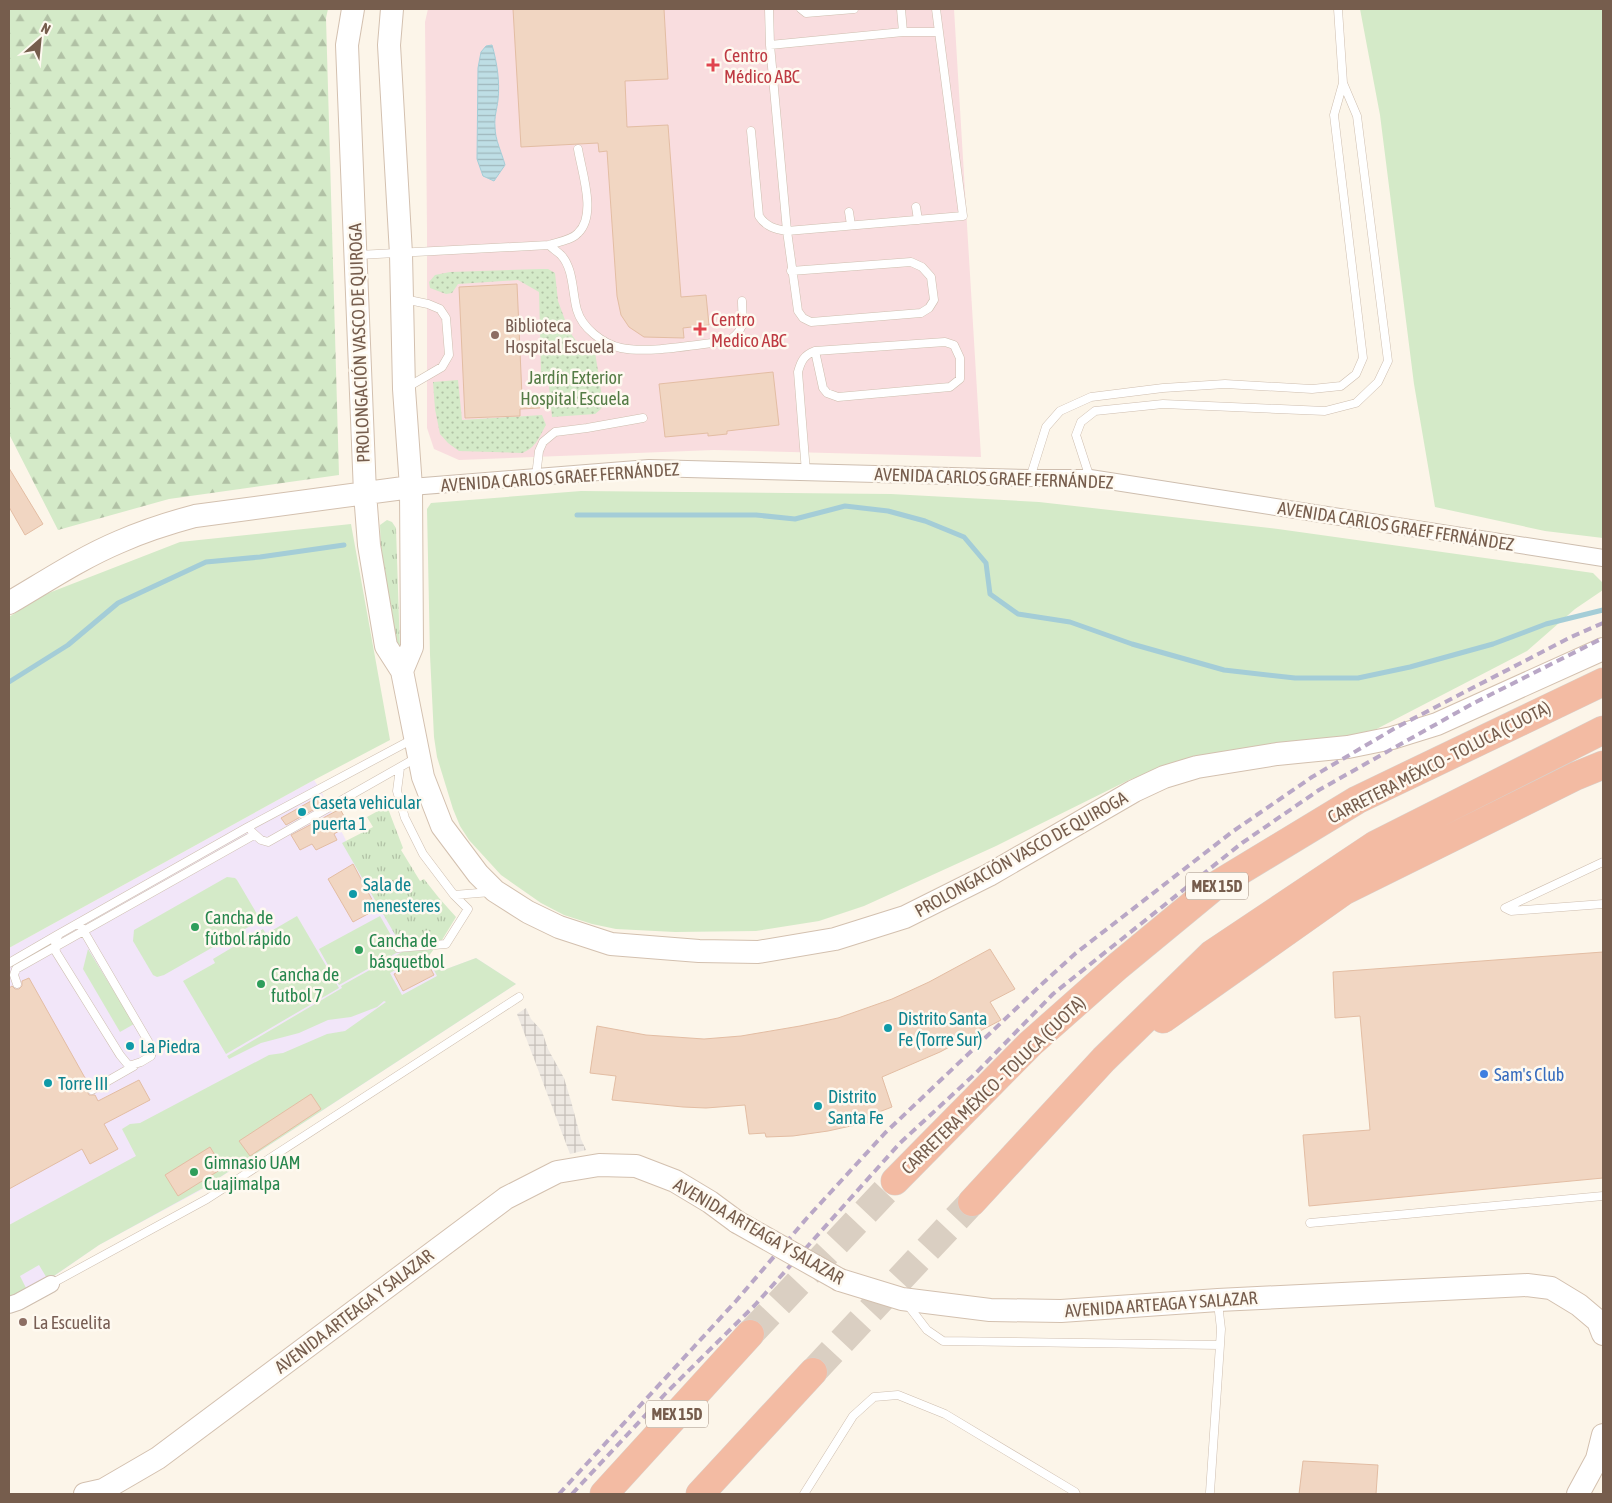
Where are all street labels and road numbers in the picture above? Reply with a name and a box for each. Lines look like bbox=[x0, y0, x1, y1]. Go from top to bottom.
street label: PROLONGACIÓN VASCO DE QUIROGA bbox=[344, 223, 374, 463]
street label: AVENIDA CARLOS GRAEF FERNÁNDEZ bbox=[440, 458, 680, 496]
street label: AVENIDA CARLOS GRAEF FERNÁNDEZ bbox=[874, 463, 1114, 493]
street label: AVENIDA CARLOS GRAEF FERNÁNDEZ bbox=[1276, 497, 1516, 555]
street label: CARRETERA MÉXICO - TOLUCA (CUOTA) bbox=[1324, 697, 1554, 827]
street label: PROLONGACIÓN VASCO DE QUIROGA bbox=[911, 787, 1131, 921]
road number: MEX 15D bbox=[1186, 872, 1248, 899]
street label: CARRETERA MÉXICO - TOLUCA (CUOTA) bbox=[897, 992, 1089, 1178]
street label: AVENIDA ARTEAGA Y SALAZAR bbox=[670, 1174, 848, 1288]
street label: AVENIDA ARTEAGA Y SALAZAR bbox=[271, 1245, 437, 1377]
street label: AVENIDA ARTEAGA Y SALAZAR bbox=[1064, 1287, 1258, 1321]
road number: MEX 15D bbox=[646, 1400, 708, 1428]

